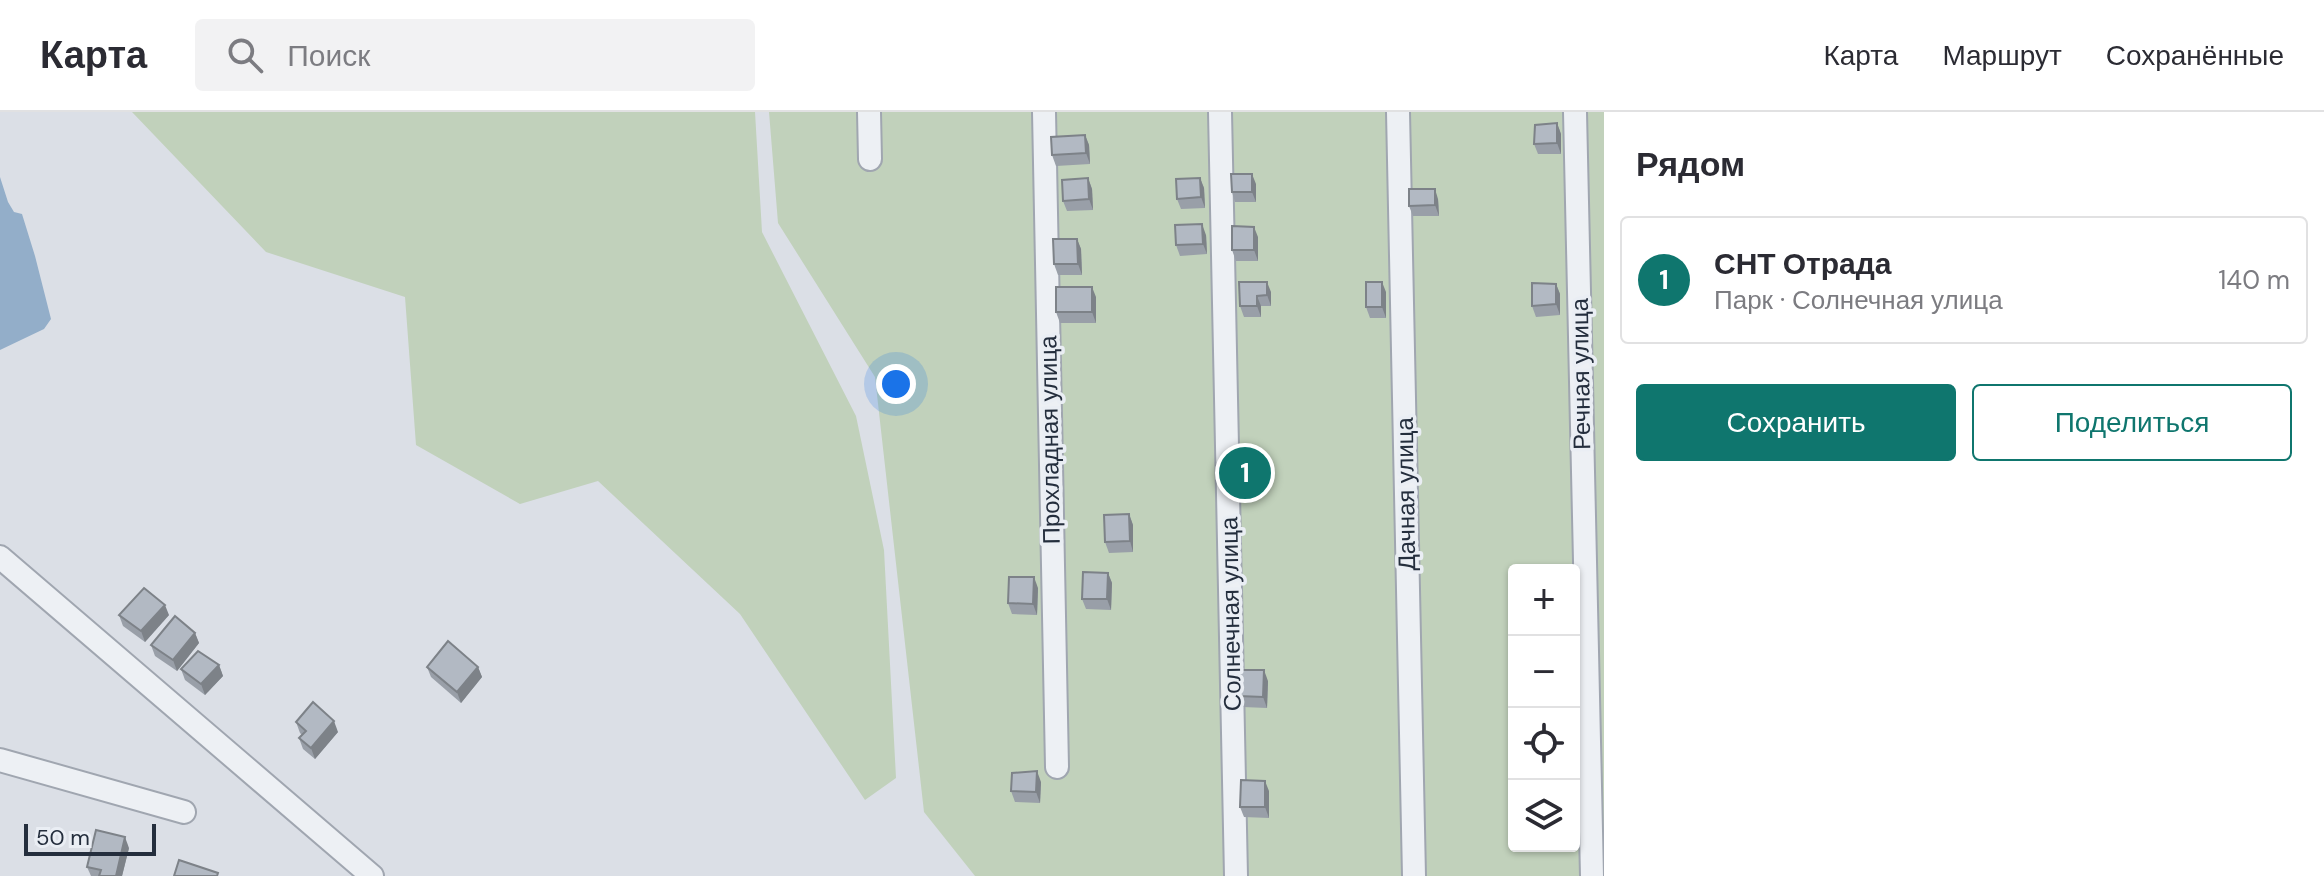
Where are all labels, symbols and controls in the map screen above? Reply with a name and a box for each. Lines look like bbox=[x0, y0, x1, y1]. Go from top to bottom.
search box bbox=[195, 19, 755, 91]
text: Карта bbox=[40, 30, 147, 80]
icon: search bbox=[223, 33, 267, 77]
text: Поиск bbox=[287, 36, 370, 75]
text: Карта bbox=[1823, 37, 1898, 74]
text: Маршрут bbox=[1942, 37, 2062, 74]
text: Сохранённые bbox=[2106, 37, 2284, 74]
text: Рядом bbox=[1636, 142, 1745, 187]
text: СНТ Отрада bbox=[1714, 244, 1891, 283]
text: 1 bbox=[1659, 263, 1669, 297]
text: 140 m bbox=[2218, 263, 2290, 297]
text: Парк · Солнечная улица bbox=[1714, 283, 2003, 317]
street label: Речная улица bbox=[1564, 297, 1597, 450]
street label: Прохладная улица bbox=[1032, 335, 1067, 545]
your location bbox=[876, 364, 916, 404]
button: Сохранить bbox=[1636, 384, 1956, 461]
button: Поделиться bbox=[1972, 384, 2292, 461]
street label: Дачная улица bbox=[1389, 416, 1422, 571]
pin: 1 bbox=[1219, 443, 1271, 503]
street label: Солнечная улица bbox=[1213, 516, 1248, 711]
map controls bbox=[1508, 564, 1580, 852]
button: + bbox=[1508, 564, 1580, 636]
button: − bbox=[1508, 636, 1580, 708]
button: locate bbox=[1508, 708, 1580, 780]
button: layers bbox=[1508, 780, 1580, 852]
scale bar bbox=[24, 820, 156, 856]
text: 50 m bbox=[36, 823, 90, 852]

